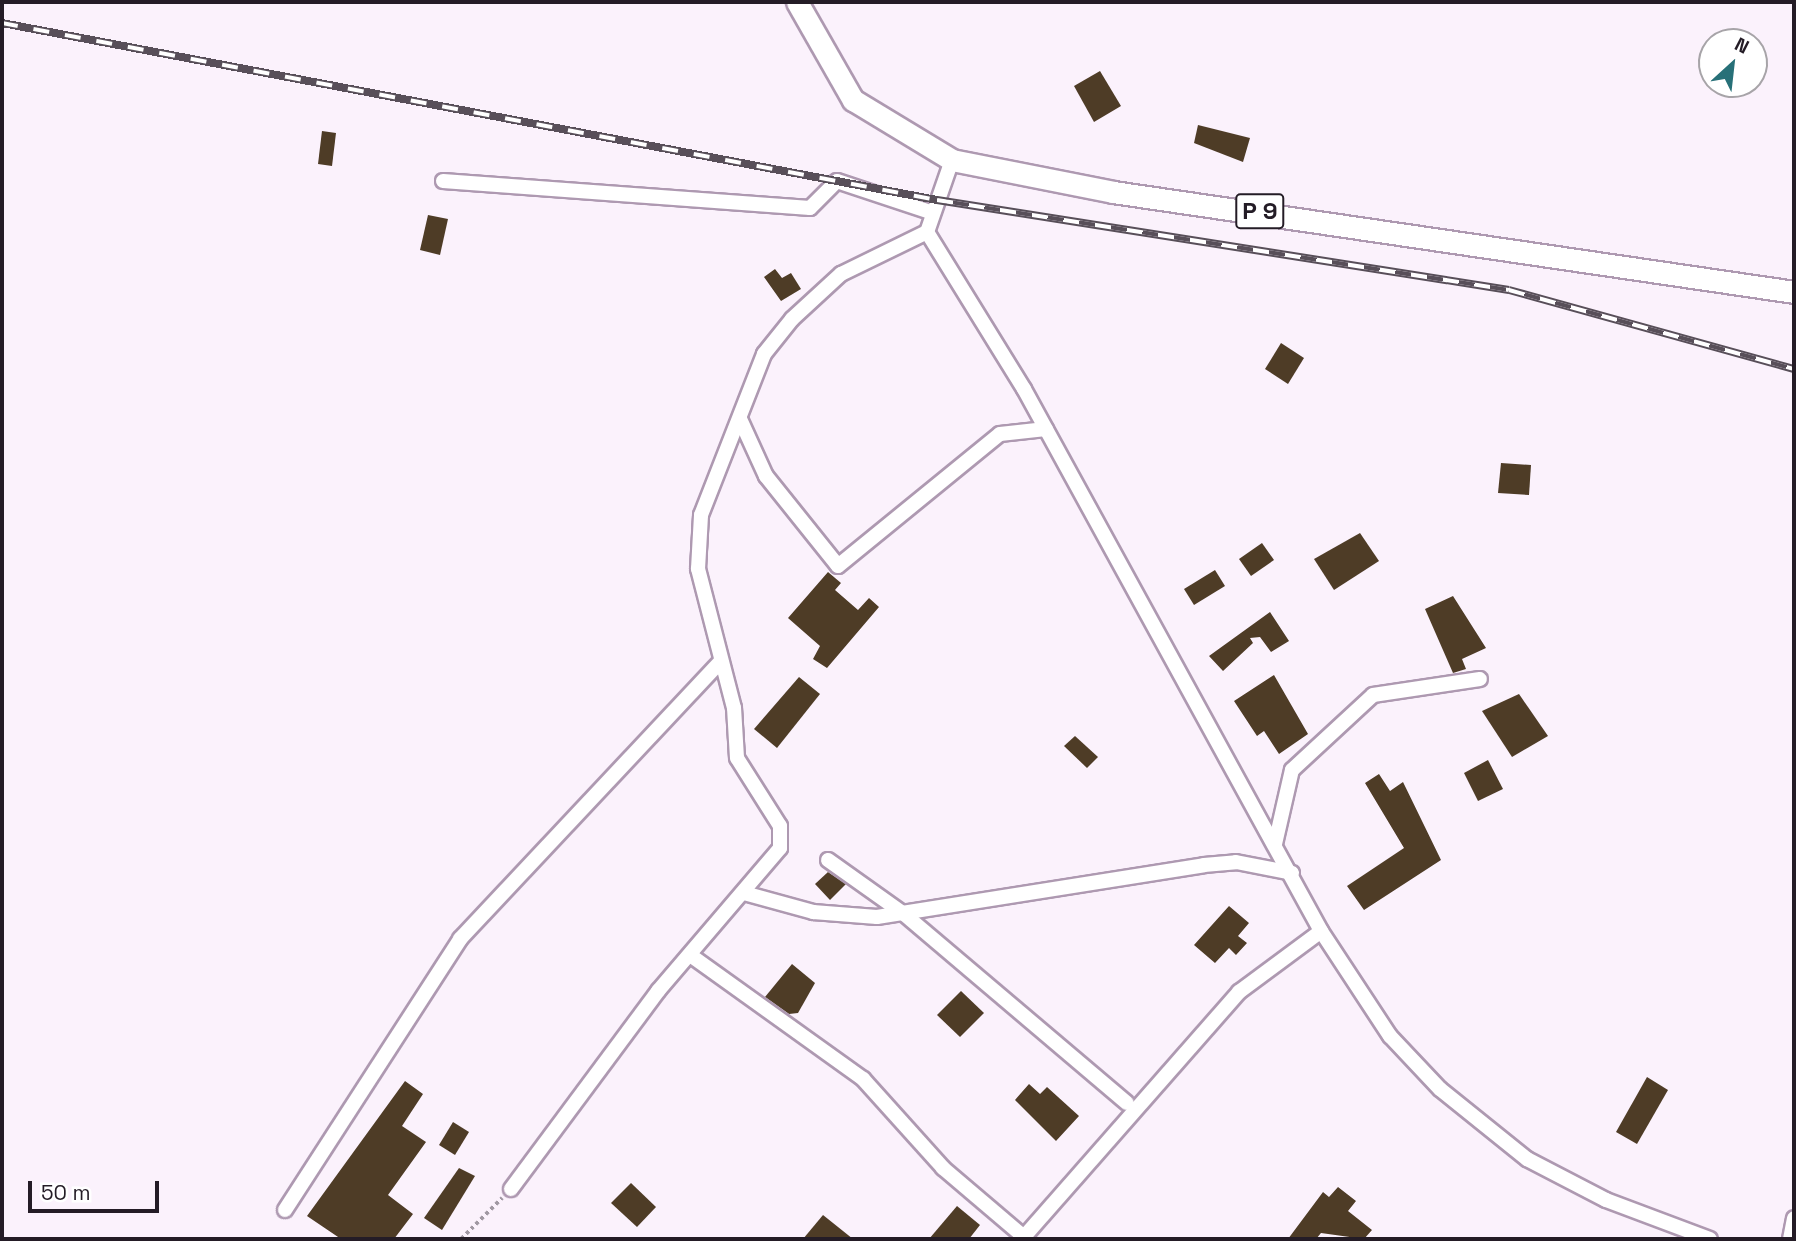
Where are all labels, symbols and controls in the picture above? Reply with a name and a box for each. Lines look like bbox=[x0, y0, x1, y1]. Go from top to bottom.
north arrow bbox=[1698, 28, 1768, 98]
text: N bbox=[1730, 32, 1753, 60]
road number: P 9 bbox=[1234, 190, 1286, 232]
scale bar bbox=[32, 1168, 163, 1212]
text: 50 m bbox=[41, 1179, 91, 1206]

